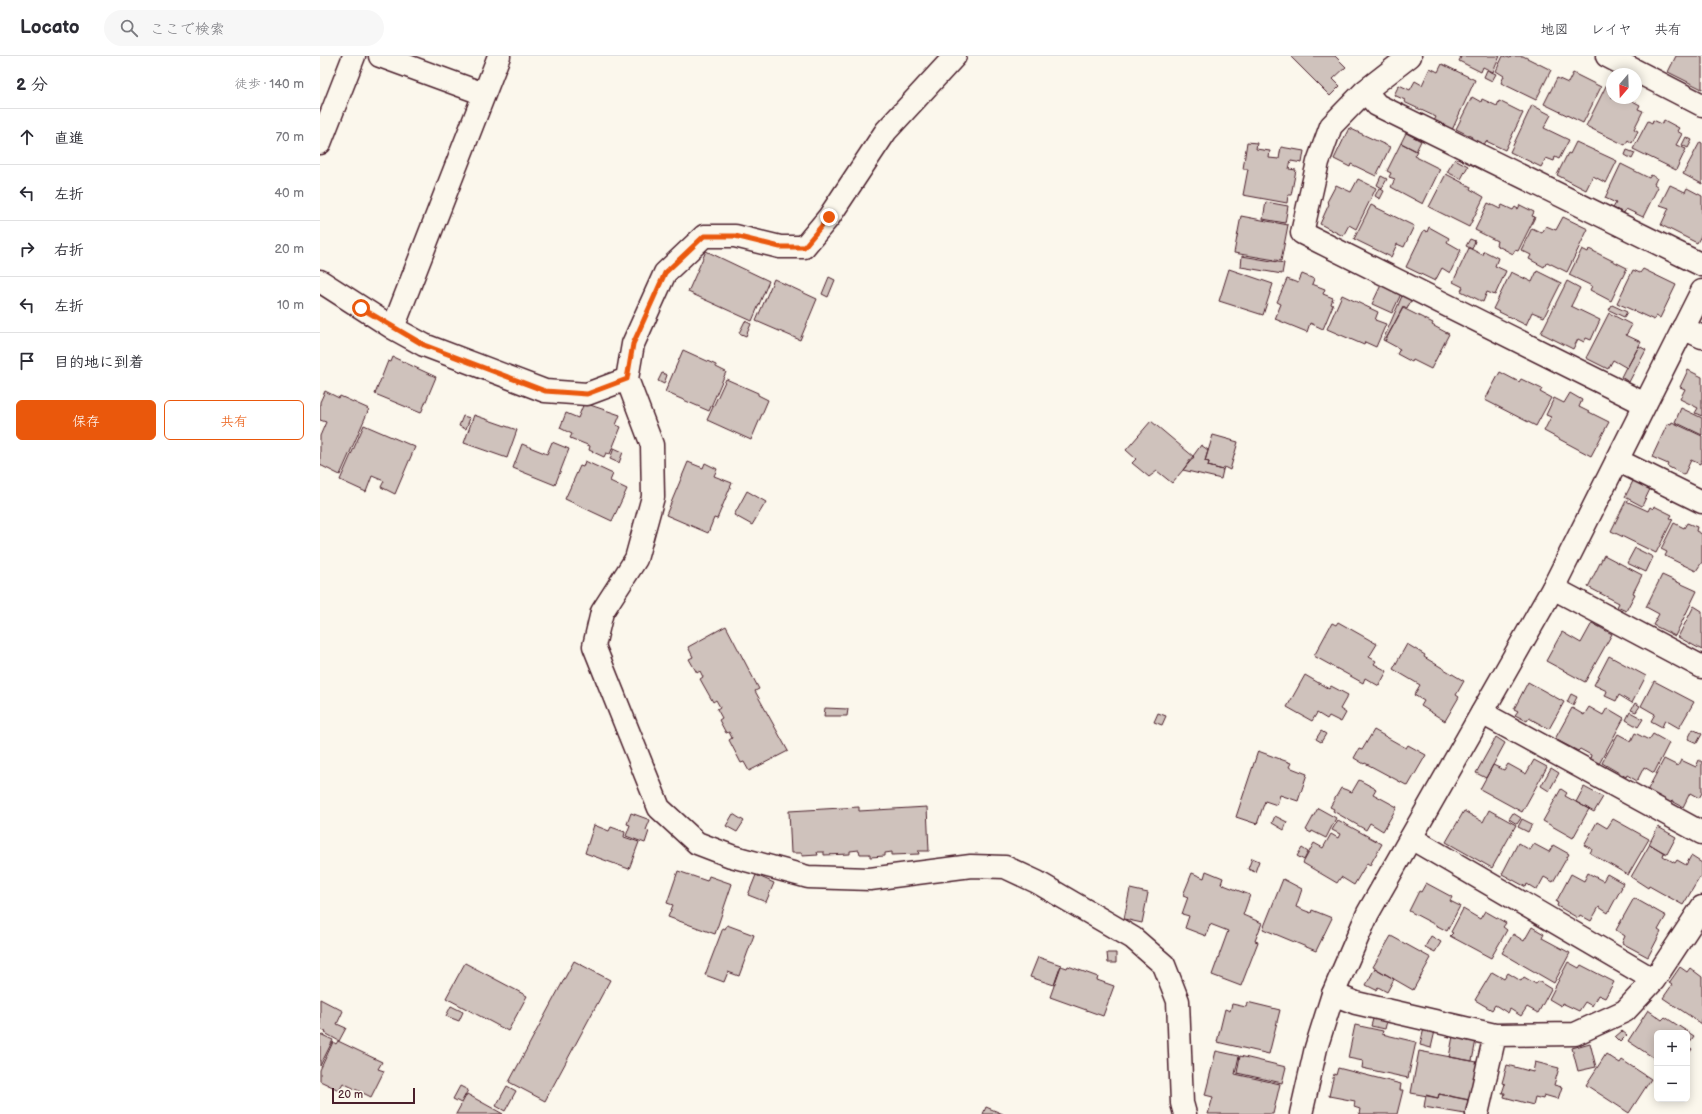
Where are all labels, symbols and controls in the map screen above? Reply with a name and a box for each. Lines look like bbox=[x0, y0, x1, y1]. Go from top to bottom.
search box bbox=[104, 10, 384, 46]
text: Locato bbox=[20, 16, 80, 39]
icon: search bbox=[118, 17, 140, 39]
text: ここで検索 bbox=[150, 20, 225, 39]
text: 地図 bbox=[1541, 21, 1569, 38]
text: レイヤ bbox=[1591, 21, 1632, 38]
text: 共有 bbox=[1654, 21, 1682, 38]
north arrow bbox=[1606, 68, 1642, 104]
text: 2 分 bbox=[16, 75, 48, 95]
text: 徒歩 · 140 m bbox=[235, 76, 304, 92]
icon: ahead bbox=[16, 126, 38, 148]
text: 直進 bbox=[54, 129, 84, 148]
text: 70 m bbox=[276, 129, 304, 145]
icon: left bbox=[16, 182, 38, 204]
text: 左折 bbox=[54, 185, 84, 204]
text: 40 m bbox=[274, 185, 304, 201]
route end bbox=[820, 208, 838, 226]
icon: right bbox=[16, 238, 38, 260]
text: 右折 bbox=[54, 241, 84, 260]
text: 20 m bbox=[274, 241, 304, 257]
icon: left bbox=[16, 294, 38, 316]
text: 左折 bbox=[54, 297, 84, 316]
text: 10 m bbox=[277, 297, 304, 313]
route start bbox=[352, 299, 370, 317]
icon: arrive bbox=[16, 350, 38, 372]
text: 目的地に到着 bbox=[54, 353, 144, 372]
button: 保存 bbox=[16, 400, 156, 440]
button: 共有 bbox=[164, 400, 304, 440]
map controls bbox=[1654, 1030, 1690, 1102]
button: + bbox=[1654, 1030, 1690, 1066]
button: − bbox=[1654, 1066, 1690, 1102]
scale bar bbox=[332, 1086, 415, 1105]
text: 20 m bbox=[338, 1088, 363, 1101]

